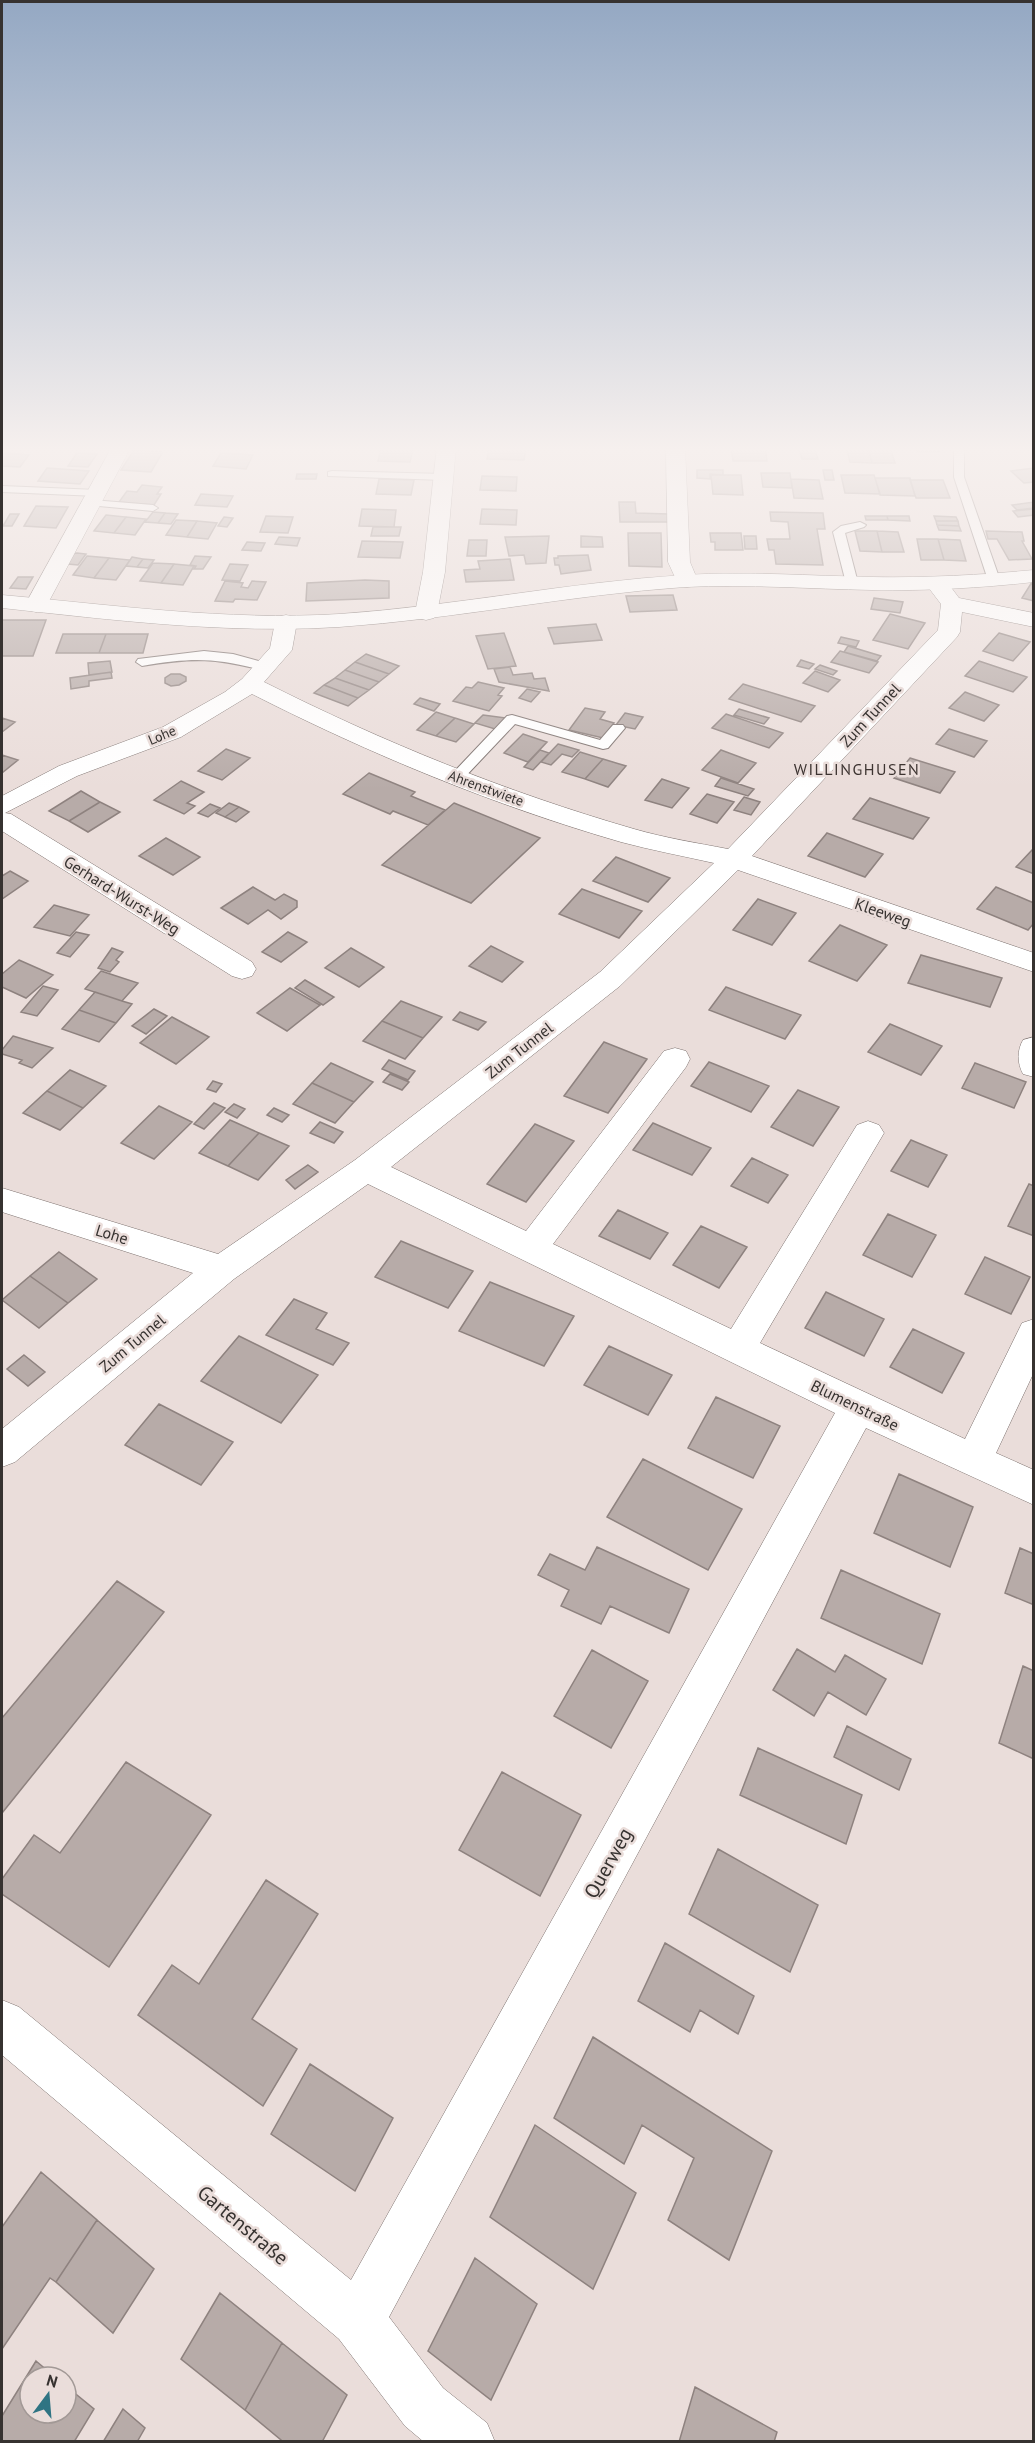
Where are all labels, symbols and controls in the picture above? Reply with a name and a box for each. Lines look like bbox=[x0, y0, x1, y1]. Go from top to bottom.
street label: Zum Tunnel bbox=[835, 679, 905, 751]
street label: Lohe bbox=[145, 721, 179, 749]
district label: WILLINGHUSEN bbox=[794, 759, 920, 779]
street label: Ahrenstwiete bbox=[446, 766, 526, 810]
street label: Gerhard-Wurst-Weg bbox=[60, 851, 184, 939]
street label: Kleeweg bbox=[852, 893, 914, 931]
street label: Zum Tunnel bbox=[481, 1017, 557, 1082]
street label: Lohe bbox=[93, 1220, 131, 1248]
street label: Zum Tunnel bbox=[95, 1309, 169, 1376]
street label: Blumenstraße bbox=[808, 1375, 902, 1435]
street label: Querweg bbox=[578, 1823, 638, 1903]
street label: Gartenstraße bbox=[192, 2179, 294, 2271]
north arrow bbox=[18, 2365, 78, 2425]
text: N bbox=[44, 2370, 60, 2392]

